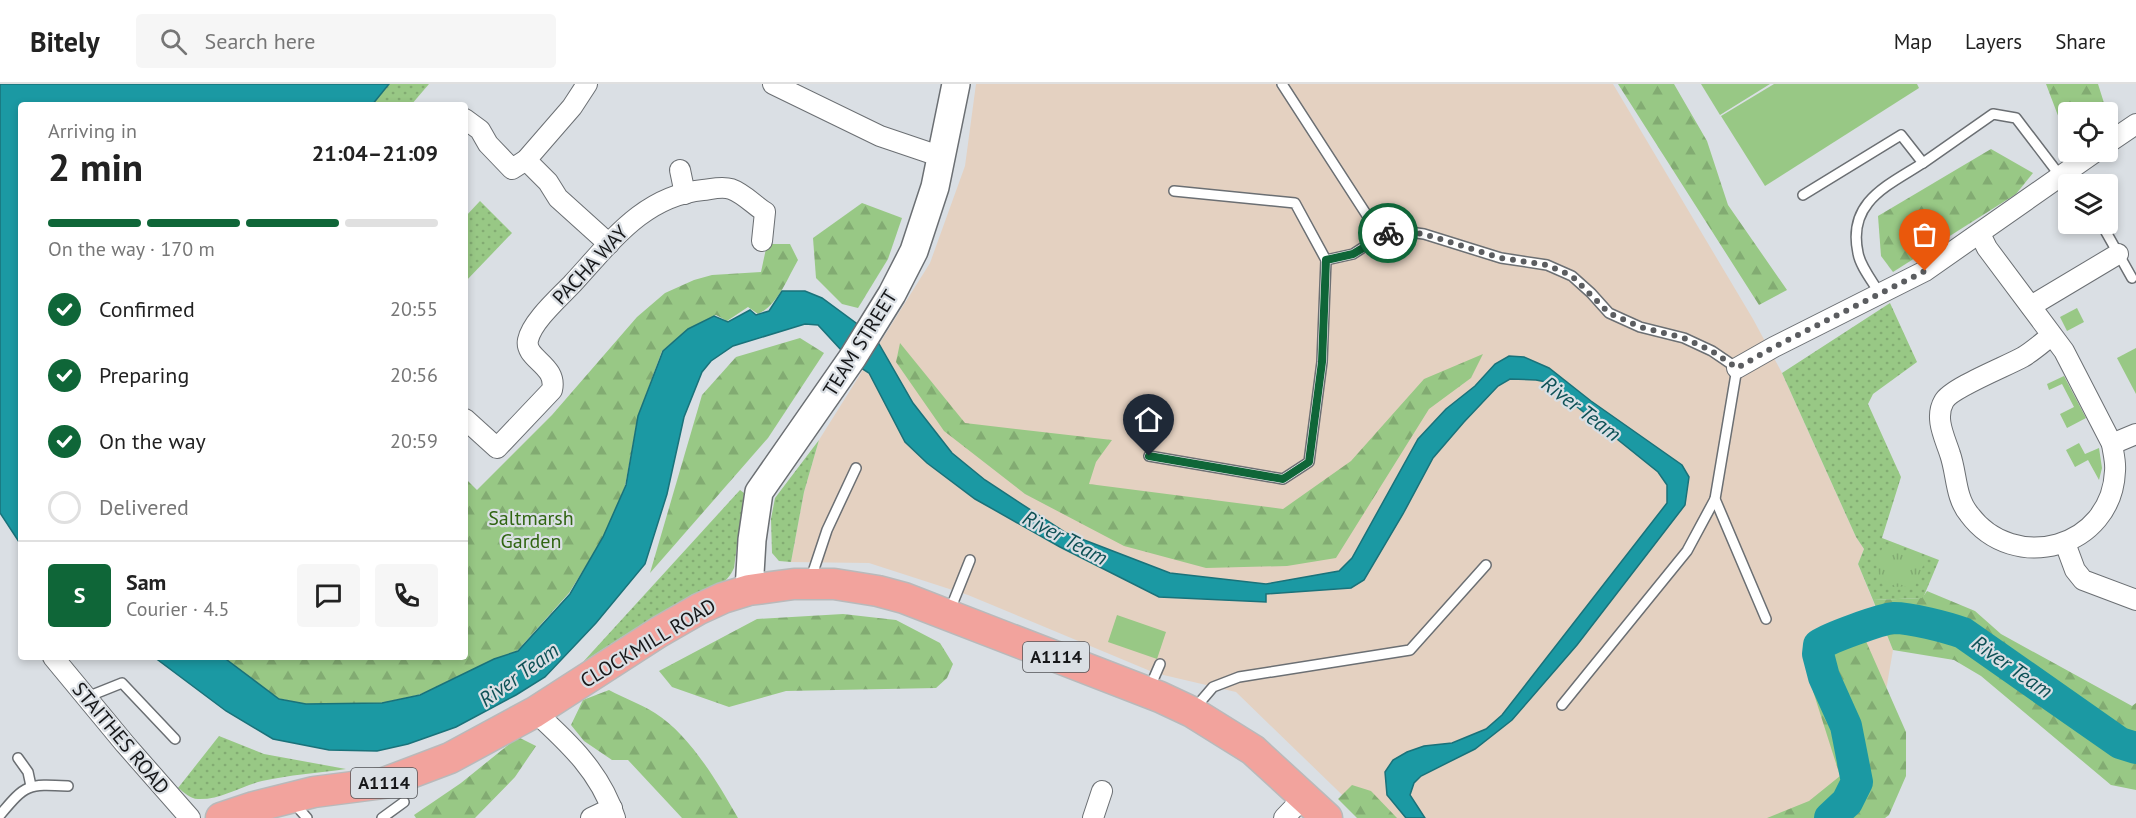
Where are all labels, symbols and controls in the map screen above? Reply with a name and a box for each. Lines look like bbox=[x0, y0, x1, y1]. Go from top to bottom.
search box bbox=[136, 14, 556, 68]
text: Bitely bbox=[30, 23, 100, 60]
icon: search bbox=[157, 25, 190, 58]
text: Search here bbox=[205, 27, 316, 55]
text: Map bbox=[1894, 28, 1932, 55]
text: Layers bbox=[1965, 28, 2022, 55]
text: Share bbox=[2055, 28, 2106, 55]
map controls bbox=[2058, 102, 2118, 234]
button: locate bbox=[2058, 102, 2118, 162]
text: Arriving in bbox=[48, 118, 137, 144]
text: 21:04–21:09 bbox=[312, 139, 438, 167]
text: 2 min bbox=[48, 141, 143, 192]
button: layers bbox=[2058, 174, 2118, 234]
courier bbox=[1358, 203, 1418, 263]
pin bbox=[1899, 209, 1950, 271]
icon: bike bbox=[1372, 217, 1405, 250]
icon: bag bbox=[1908, 218, 1941, 251]
street label: PACHA WAY bbox=[547, 219, 634, 310]
text: On the way · 170 m bbox=[48, 236, 215, 262]
street label: TEAM STREET bbox=[817, 285, 903, 401]
icon: check bbox=[48, 293, 81, 326]
text: Confirmed bbox=[99, 295, 195, 323]
text: 20:55 bbox=[390, 296, 438, 322]
icon: check bbox=[48, 359, 81, 392]
text: Preparing bbox=[99, 361, 189, 389]
text: 20:56 bbox=[390, 362, 438, 388]
water label: River Team bbox=[1536, 370, 1626, 447]
pin bbox=[1123, 394, 1174, 456]
icon: home bbox=[1132, 403, 1165, 436]
icon: check bbox=[48, 425, 81, 458]
text: On the way bbox=[99, 427, 206, 455]
text: 20:59 bbox=[390, 428, 438, 454]
text: Delivered bbox=[99, 493, 189, 521]
water label: River Team bbox=[1018, 504, 1112, 571]
park label: Saltmarsh Garden bbox=[488, 505, 574, 554]
button: chat bbox=[297, 564, 360, 627]
button: phone bbox=[375, 564, 438, 627]
text: Sam bbox=[126, 568, 166, 596]
text: S bbox=[74, 581, 85, 609]
street label: CLOCKMILL ROAD bbox=[575, 592, 721, 694]
text: Courier · 4.5 bbox=[126, 596, 229, 622]
water label: River Team bbox=[1967, 629, 2058, 704]
water label: River Team bbox=[473, 637, 564, 713]
road number: A1114 bbox=[1023, 642, 1089, 672]
street label: STAITHES ROAD bbox=[67, 677, 175, 799]
road number: A1114 bbox=[351, 768, 417, 798]

